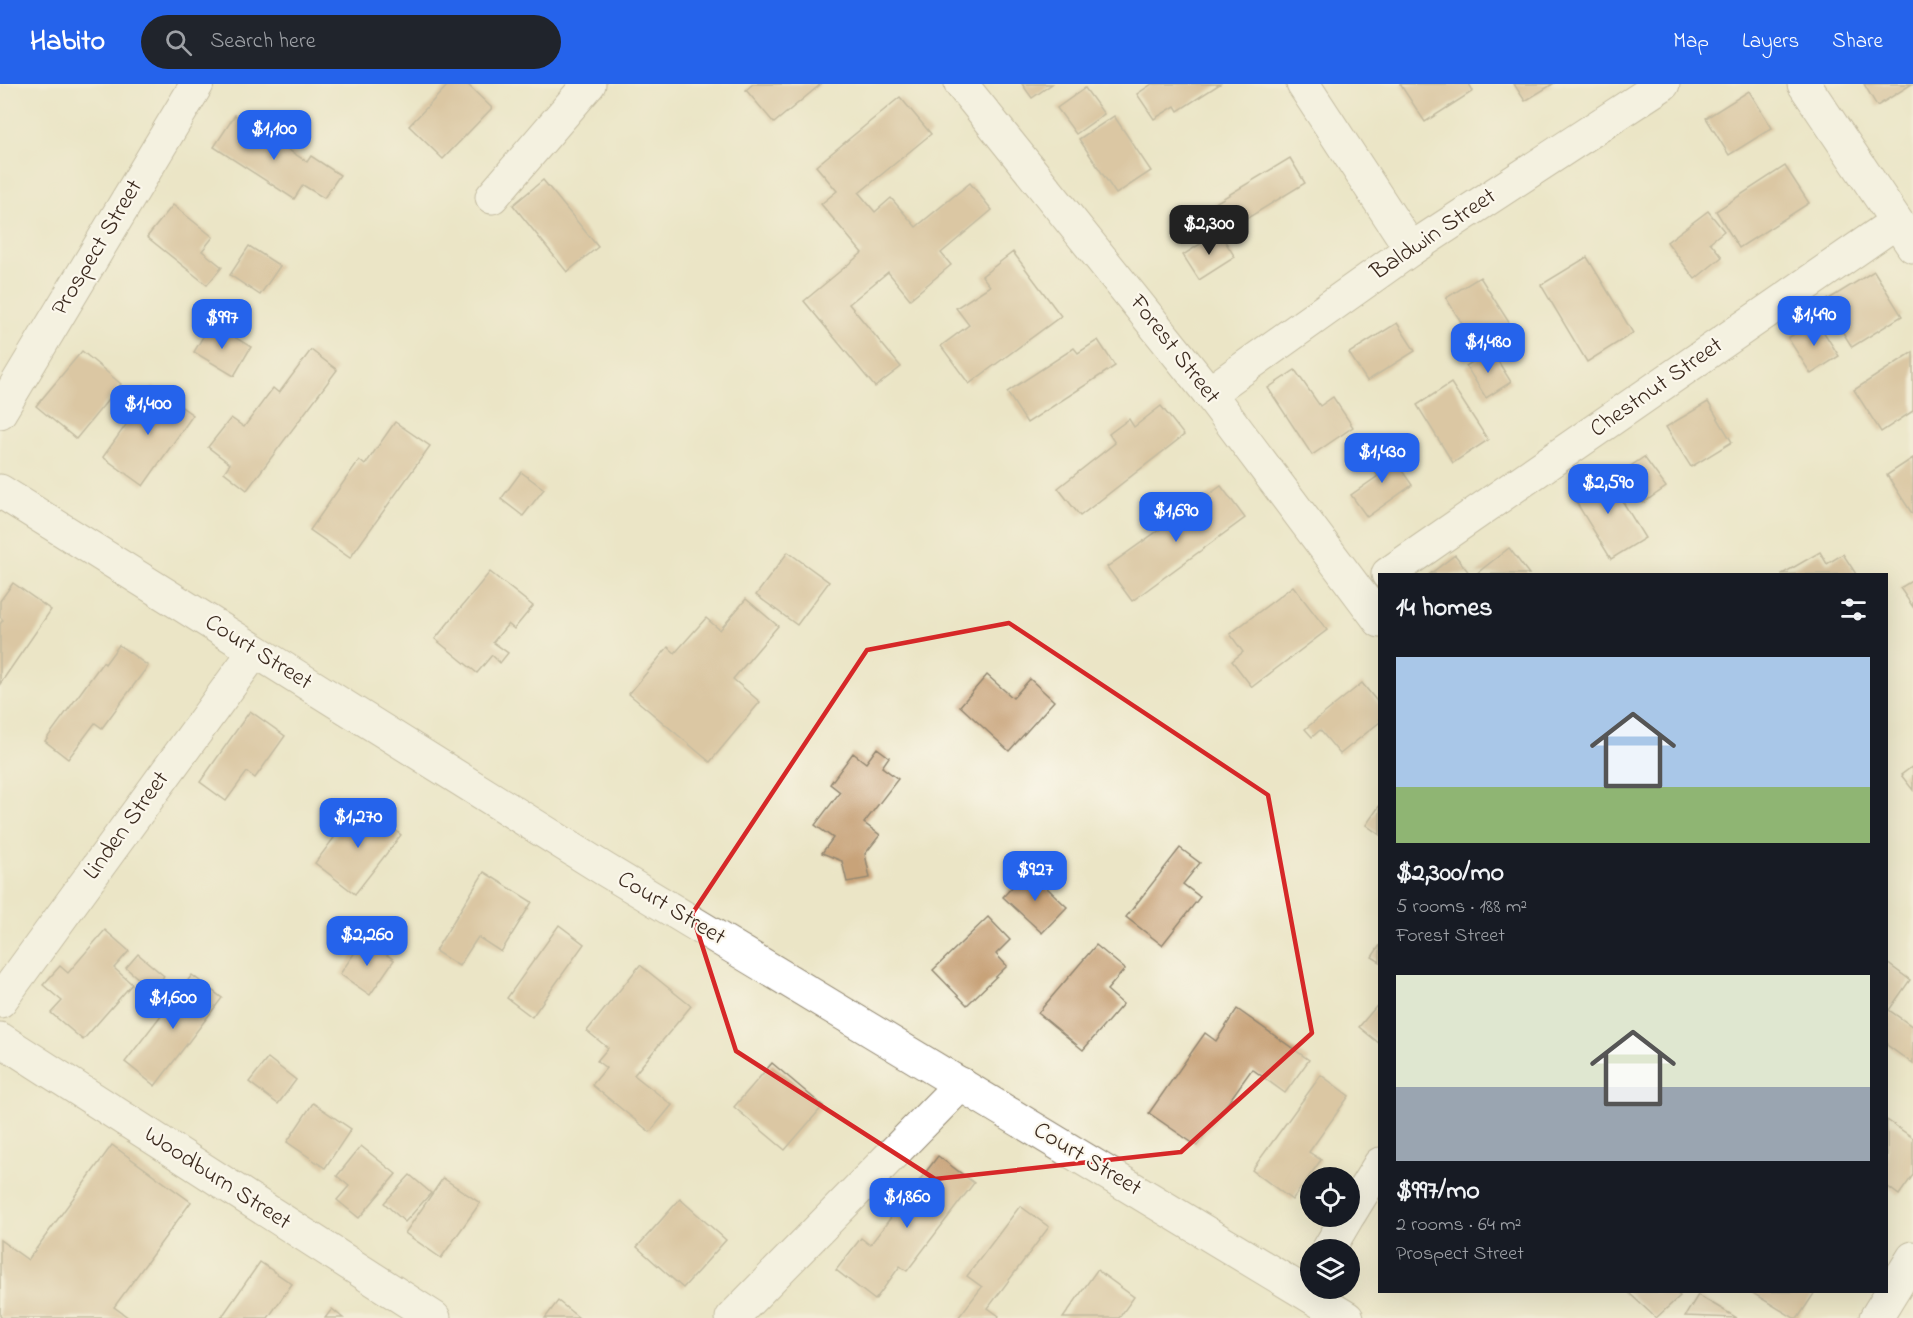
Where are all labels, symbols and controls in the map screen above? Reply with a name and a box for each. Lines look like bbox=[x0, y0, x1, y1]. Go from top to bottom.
search box bbox=[141, 15, 561, 69]
text: Habito bbox=[30, 22, 105, 63]
icon: search bbox=[162, 26, 195, 59]
text: Search here bbox=[210, 26, 316, 58]
text: Map bbox=[1673, 27, 1709, 57]
text: Layers bbox=[1742, 27, 1799, 57]
text: Share bbox=[1832, 27, 1883, 57]
pin: $1,100 bbox=[225, 110, 323, 161]
text: $1,100 bbox=[251, 115, 297, 144]
street label: Prospect Street bbox=[43, 173, 153, 323]
street label: Baldwin Street bbox=[1363, 180, 1504, 291]
pin: $2,300 bbox=[1160, 205, 1258, 256]
text: $2,300 bbox=[1183, 210, 1235, 239]
street label: Forest Street bbox=[1119, 287, 1228, 412]
pin: $1,490 bbox=[1765, 296, 1863, 347]
pin: $997 bbox=[186, 299, 258, 350]
text: $1,490 bbox=[1792, 301, 1836, 330]
text: $997 bbox=[206, 304, 238, 333]
pin: $1,480 bbox=[1439, 323, 1537, 374]
text: $1,480 bbox=[1465, 328, 1511, 357]
street label: Chestnut Street bbox=[1583, 329, 1731, 447]
pin: $1,400 bbox=[99, 385, 197, 436]
text: $1,400 bbox=[124, 390, 172, 419]
pin: $1,430 bbox=[1333, 433, 1431, 484]
text: $1,430 bbox=[1358, 438, 1406, 467]
pin: $2,590 bbox=[1559, 464, 1657, 515]
text: $2,590 bbox=[1582, 469, 1634, 498]
pin: $1,690 bbox=[1127, 492, 1225, 543]
text: $1,690 bbox=[1153, 497, 1199, 526]
text: 14 homes bbox=[1396, 590, 1492, 628]
icon: filters bbox=[1837, 593, 1870, 626]
street label: Court Street bbox=[197, 606, 319, 700]
icon: home bbox=[1579, 696, 1687, 804]
street label: Linden Street bbox=[75, 764, 179, 888]
pin: $1,270 bbox=[309, 798, 407, 849]
text: $1,270 bbox=[334, 803, 382, 832]
pin: $927 bbox=[999, 851, 1071, 902]
text: $2,300/mo bbox=[1396, 855, 1504, 893]
text: $927 bbox=[1017, 856, 1053, 885]
street label: Court Street bbox=[610, 863, 732, 955]
text: 5 rooms · 188 m² bbox=[1396, 893, 1527, 922]
pin: $2,260 bbox=[318, 916, 416, 967]
text: $2,260 bbox=[341, 921, 393, 950]
text: Forest Street bbox=[1396, 922, 1505, 951]
pin: $1,600 bbox=[124, 979, 222, 1030]
text: $1,600 bbox=[149, 984, 197, 1013]
icon: home bbox=[1579, 1014, 1687, 1122]
street label: Court Street bbox=[1026, 1114, 1148, 1206]
street label: Woodburn Street bbox=[137, 1118, 297, 1240]
map controls bbox=[1300, 1167, 1360, 1299]
button: locate bbox=[1300, 1167, 1360, 1227]
text: $997/mo bbox=[1396, 1173, 1480, 1211]
pin: $1,860 bbox=[858, 1178, 956, 1229]
text: $1,860 bbox=[884, 1183, 930, 1212]
text: 2 rooms · 64 m² bbox=[1396, 1211, 1521, 1240]
button: layers bbox=[1300, 1239, 1360, 1299]
text: Prospect Street bbox=[1396, 1240, 1524, 1269]

